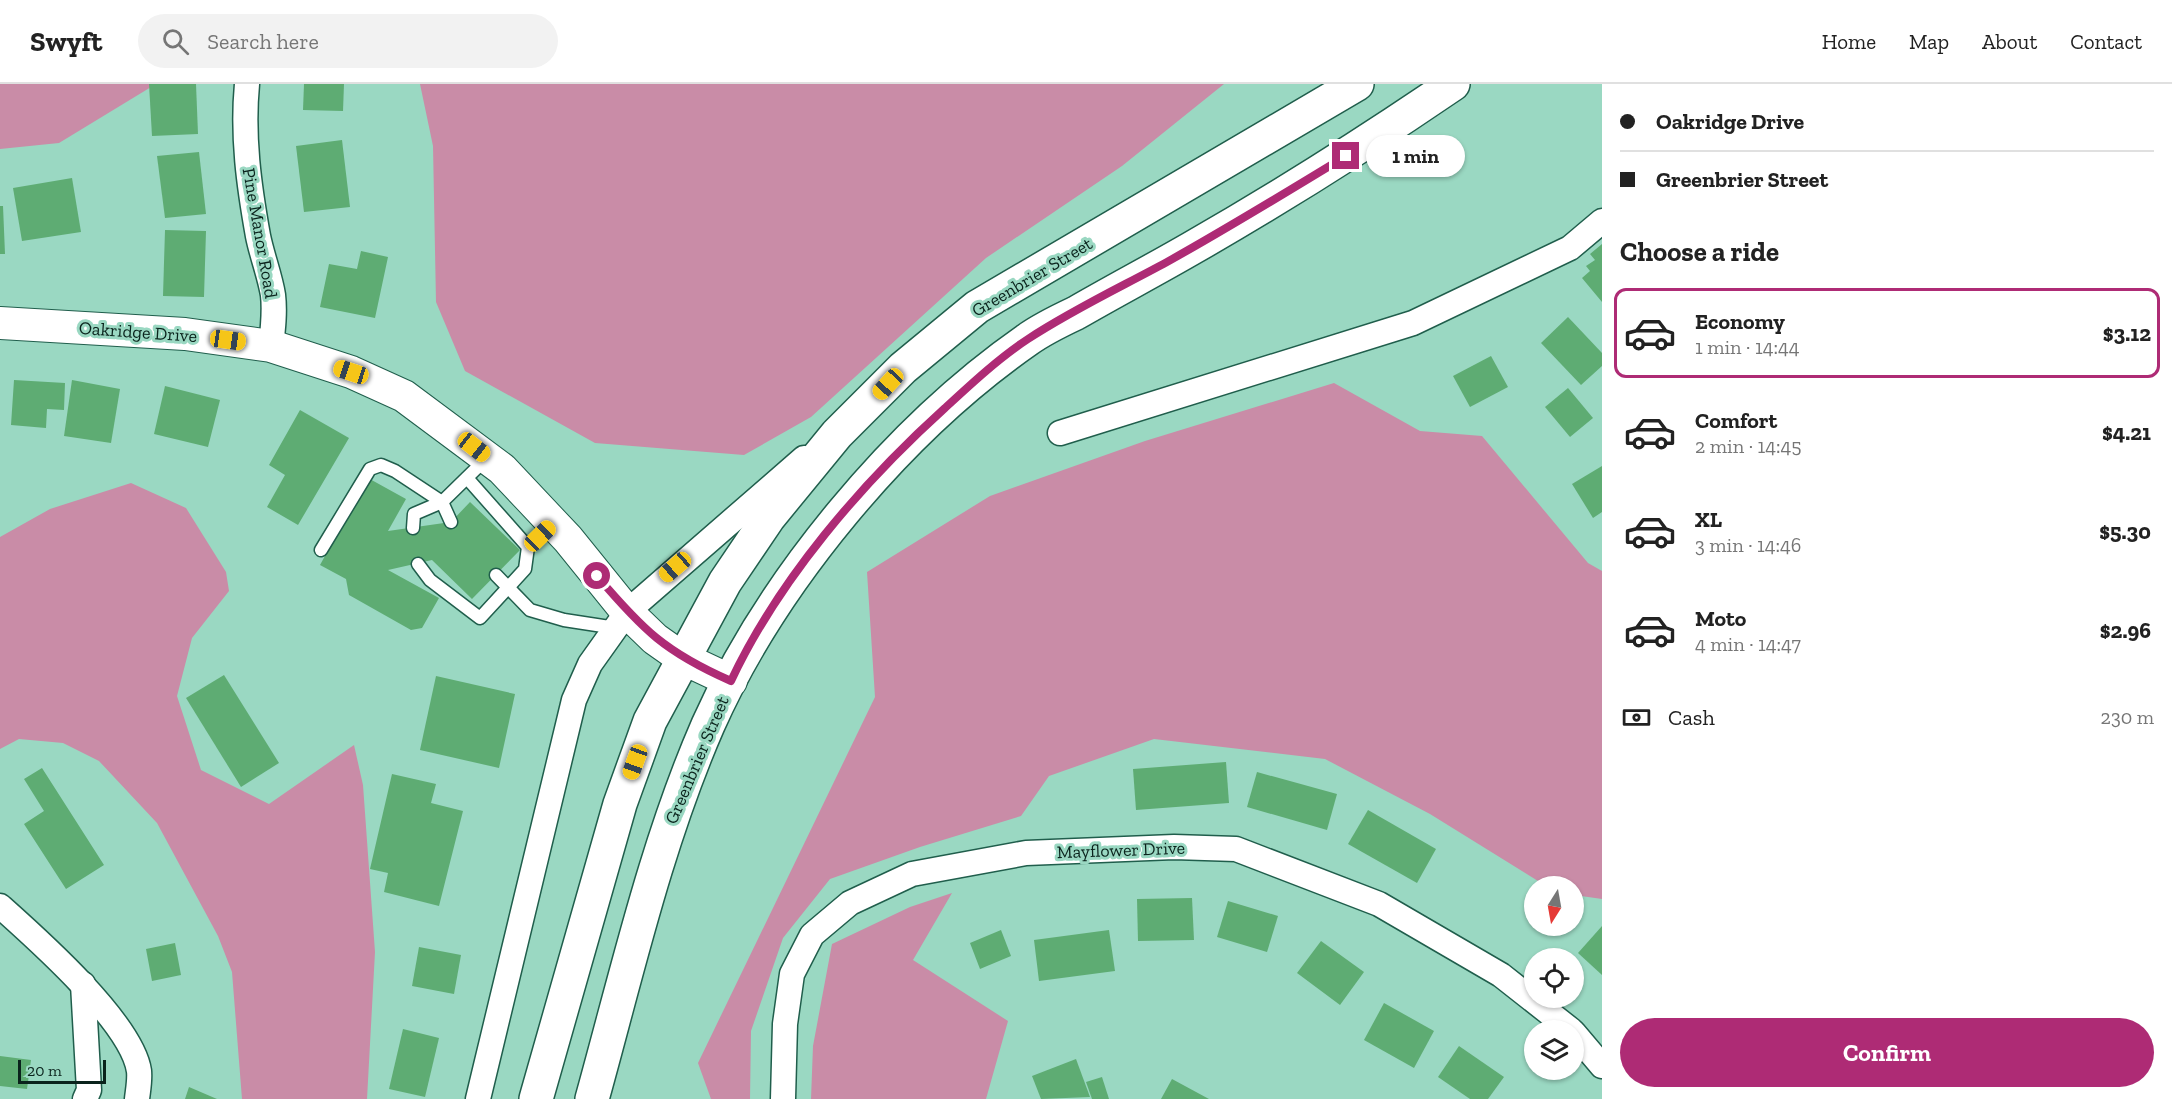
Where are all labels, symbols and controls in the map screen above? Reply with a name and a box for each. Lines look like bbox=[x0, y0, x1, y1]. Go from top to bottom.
search box bbox=[138, 14, 558, 68]
text: Swyft bbox=[30, 25, 102, 58]
icon: search bbox=[159, 25, 192, 58]
text: Search here bbox=[207, 28, 319, 55]
text: Home bbox=[1822, 29, 1876, 54]
text: Map bbox=[1909, 29, 1949, 54]
text: About bbox=[1982, 29, 2037, 54]
text: Contact bbox=[2070, 29, 2142, 54]
text: Oakridge Drive bbox=[1656, 108, 1804, 135]
callout: 1 min bbox=[1367, 135, 1466, 177]
route end bbox=[1332, 142, 1359, 169]
text: 1 min bbox=[1392, 144, 1439, 168]
street label: Pine Manor Road bbox=[238, 166, 282, 300]
text: Greenbrier Street bbox=[1656, 166, 1828, 193]
street label: Greenbrier Street bbox=[968, 232, 1097, 322]
text: Choose a ride bbox=[1620, 236, 1779, 268]
icon: car bbox=[1623, 306, 1677, 360]
text: Economy bbox=[1695, 308, 1785, 335]
street label: Oakridge Drive bbox=[78, 317, 198, 347]
text: $3.12 bbox=[2103, 320, 2151, 347]
car bbox=[209, 329, 247, 351]
text: 1 min · 14:44 bbox=[1695, 335, 1800, 359]
car bbox=[331, 358, 371, 386]
car bbox=[869, 365, 907, 403]
icon: car bbox=[1623, 405, 1677, 459]
text: Comfort bbox=[1695, 407, 1777, 434]
text: $4.21 bbox=[2102, 419, 2151, 446]
car bbox=[454, 429, 494, 465]
text: 2 min · 14:45 bbox=[1695, 434, 1802, 458]
icon: car bbox=[1623, 504, 1677, 558]
text: XL bbox=[1695, 506, 1722, 533]
car bbox=[521, 517, 559, 555]
text: $5.30 bbox=[2099, 518, 2151, 545]
text: 3 min · 14:46 bbox=[1695, 533, 1801, 557]
car bbox=[656, 548, 694, 586]
route start bbox=[583, 562, 610, 589]
icon: car bbox=[1623, 603, 1677, 657]
text: Moto bbox=[1695, 605, 1746, 632]
text: $2.96 bbox=[2100, 617, 2151, 644]
text: 4 min · 14:47 bbox=[1695, 632, 1801, 656]
street label: Greenbrier Street bbox=[660, 692, 734, 827]
icon: cash bbox=[1620, 701, 1653, 734]
text: Cash bbox=[1668, 704, 1715, 731]
text: 230 m bbox=[2101, 705, 2154, 729]
car bbox=[620, 742, 650, 782]
street label: Mayflower Drive bbox=[1057, 837, 1185, 863]
north arrow bbox=[1524, 876, 1584, 936]
map controls bbox=[1524, 876, 1584, 1080]
button: locate bbox=[1524, 948, 1584, 1008]
button: Confirm bbox=[1620, 1018, 2154, 1087]
button: layers bbox=[1524, 1020, 1584, 1080]
scale bar bbox=[18, 1057, 106, 1084]
text: 20 m bbox=[27, 1061, 62, 1080]

